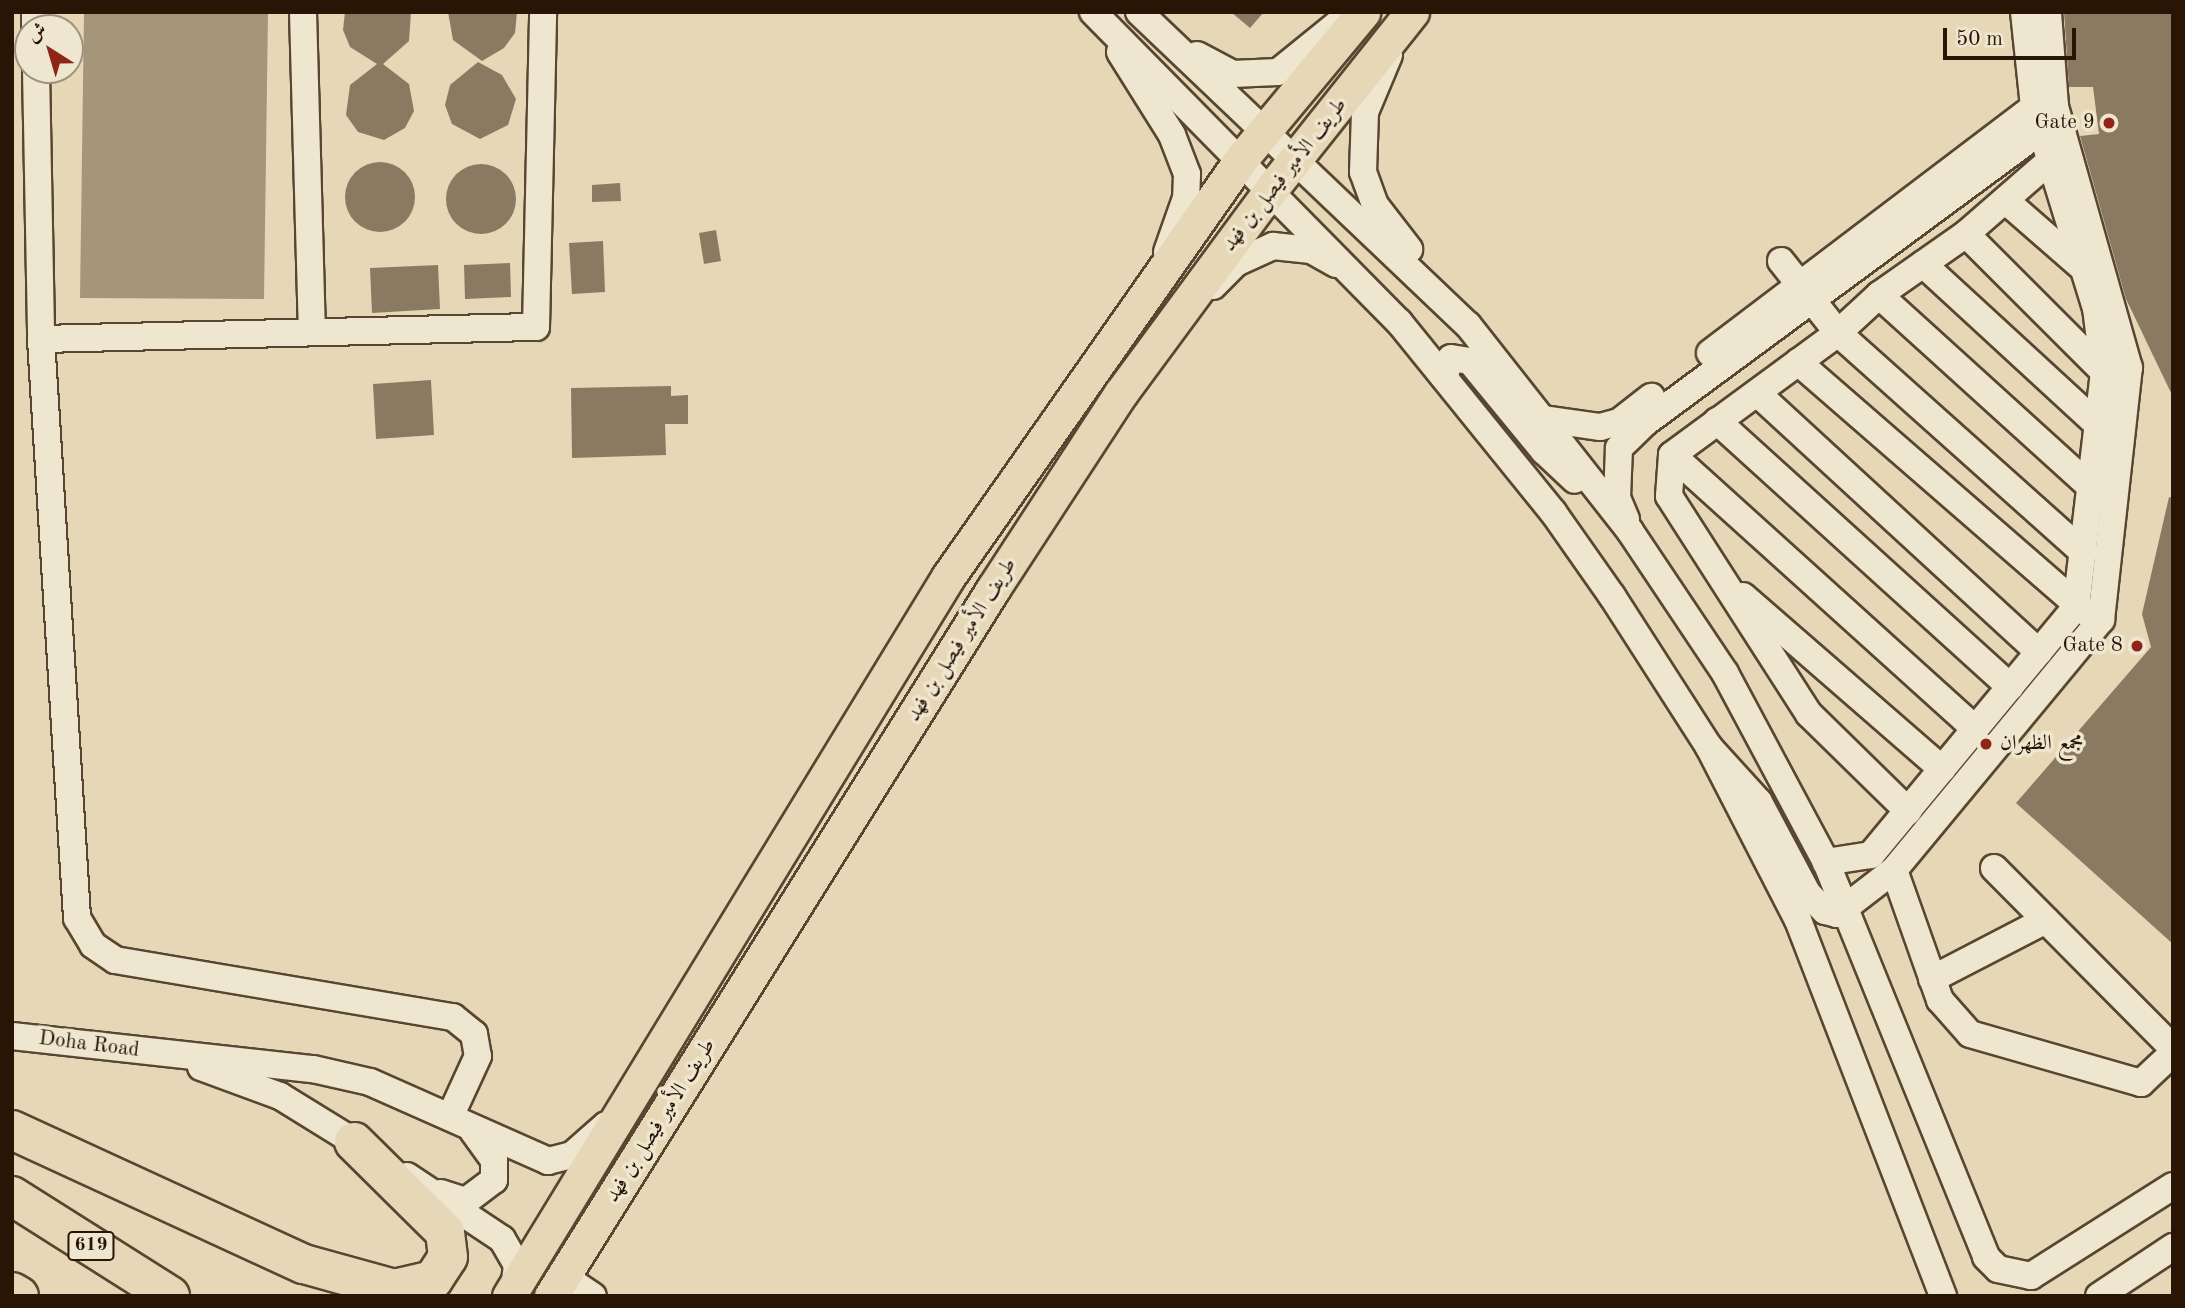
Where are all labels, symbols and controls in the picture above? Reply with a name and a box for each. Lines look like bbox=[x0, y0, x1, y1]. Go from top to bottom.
north arrow bbox=[14, 14, 84, 84]
scale bar bbox=[1947, 14, 2080, 58]
text: ش bbox=[24, 20, 51, 47]
text: 50 m bbox=[1956, 29, 2003, 50]
street label: طريف الأمير فيصل بن فهد bbox=[1217, 93, 1353, 257]
place label: Gate 9 bbox=[2034, 110, 2095, 136]
marker: Gate 9 bbox=[2101, 115, 2117, 131]
street label: طريف الأمير فيصل بن فهد bbox=[902, 554, 1022, 726]
place label: Gate 8 bbox=[2062, 633, 2123, 659]
marker: Gate 8 bbox=[2129, 638, 2145, 654]
place label: مجمع الظهران bbox=[2000, 731, 2083, 757]
marker: مجمع الظهران bbox=[1978, 736, 1994, 752]
street label: Doha Road bbox=[37, 1026, 141, 1064]
street label: طريف الأمير فيصل بن فهد bbox=[601, 1035, 721, 1207]
road number: 619 bbox=[66, 1230, 116, 1262]

